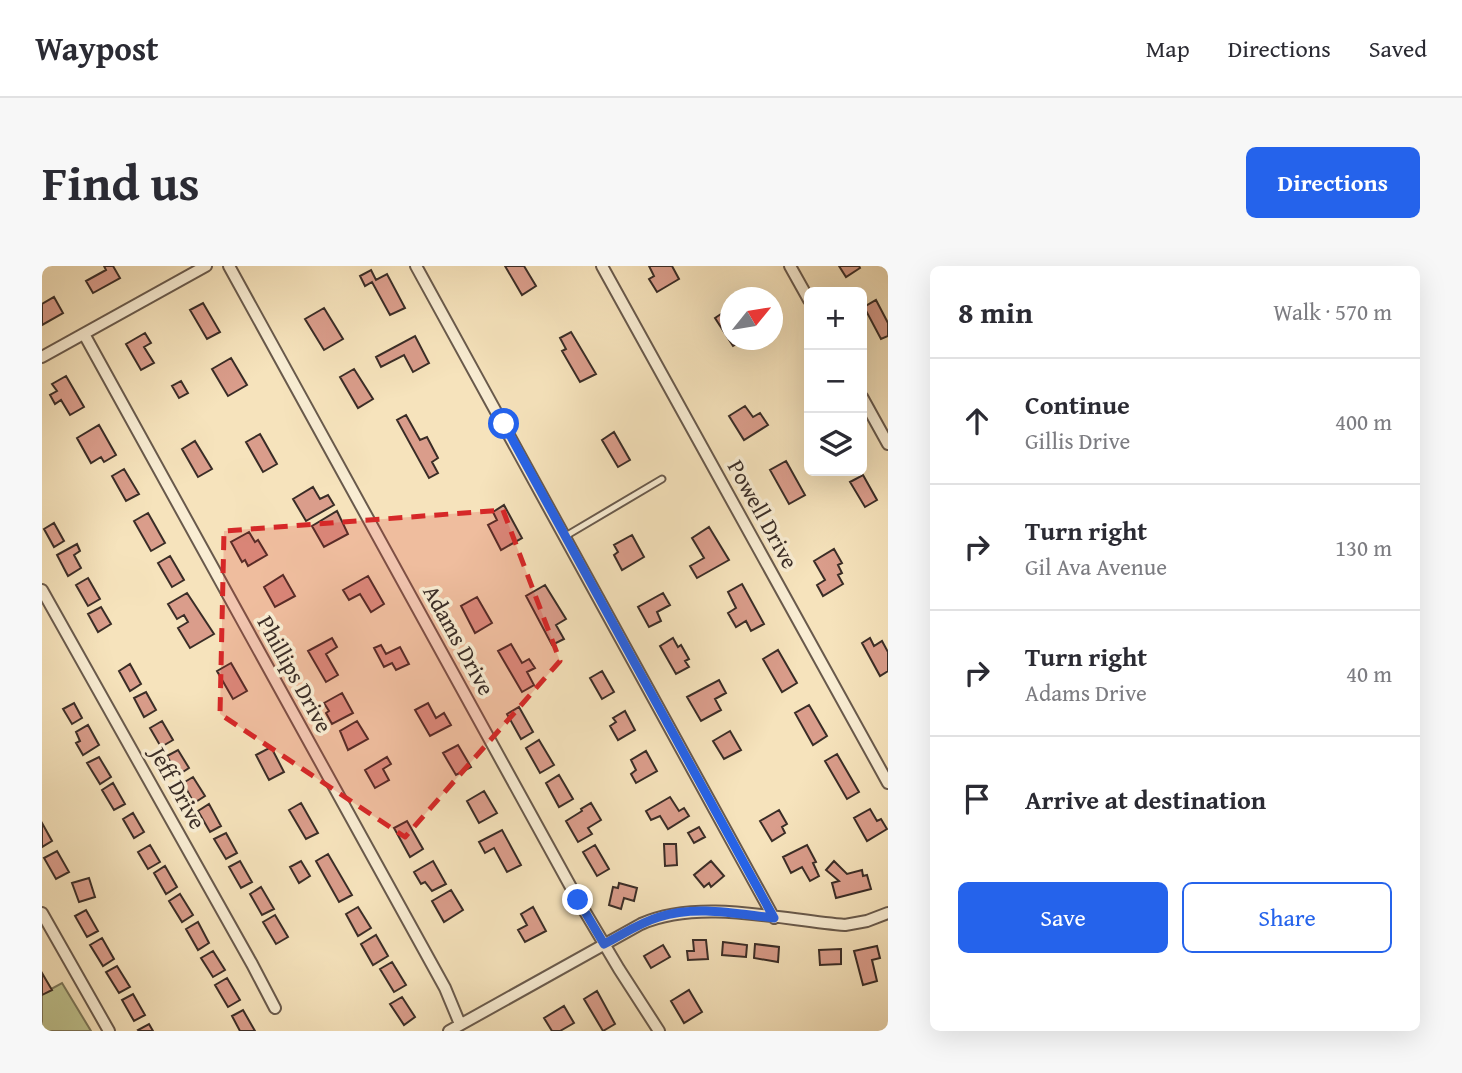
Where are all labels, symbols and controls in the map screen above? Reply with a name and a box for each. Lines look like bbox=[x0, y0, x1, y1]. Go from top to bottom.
text: Waypost bbox=[35, 24, 159, 72]
text: Map bbox=[1146, 31, 1190, 66]
text: Directions bbox=[1228, 31, 1331, 66]
text: Saved bbox=[1369, 31, 1427, 66]
text: Find us bbox=[42, 146, 200, 218]
button: Directions bbox=[1246, 147, 1420, 218]
north arrow bbox=[720, 287, 783, 350]
map controls bbox=[804, 287, 867, 476]
button: + bbox=[804, 287, 867, 350]
text: 8 min bbox=[958, 290, 1033, 334]
text: Walk · 570 m bbox=[1273, 295, 1392, 328]
button: − bbox=[804, 350, 867, 413]
text: Continue bbox=[1025, 385, 1130, 424]
icon: ahead bbox=[958, 402, 996, 440]
text: 400 m bbox=[1335, 405, 1392, 438]
route start bbox=[488, 408, 519, 439]
button: layers bbox=[804, 413, 867, 476]
text: Gillis Drive bbox=[1025, 424, 1130, 457]
street label: Powell Drive bbox=[720, 453, 807, 574]
text: Turn right bbox=[1025, 511, 1147, 550]
icon: right bbox=[958, 528, 996, 566]
text: 130 m bbox=[1335, 531, 1392, 564]
text: Gil Ava Avenue bbox=[1025, 550, 1167, 583]
street label: Adams Drive bbox=[416, 579, 503, 701]
street label: Phillips Drive bbox=[250, 609, 341, 738]
text: Turn right bbox=[1025, 637, 1147, 676]
icon: right bbox=[958, 654, 996, 692]
text: 40 m bbox=[1346, 657, 1392, 690]
text: Adams Drive bbox=[1025, 676, 1147, 709]
street label: Jeff Drive bbox=[141, 738, 215, 835]
icon: arrive bbox=[958, 780, 996, 818]
text: Arrive at destination bbox=[1025, 780, 1266, 819]
button: Save bbox=[958, 882, 1168, 953]
button: Share bbox=[1182, 882, 1392, 953]
route end bbox=[562, 884, 593, 915]

